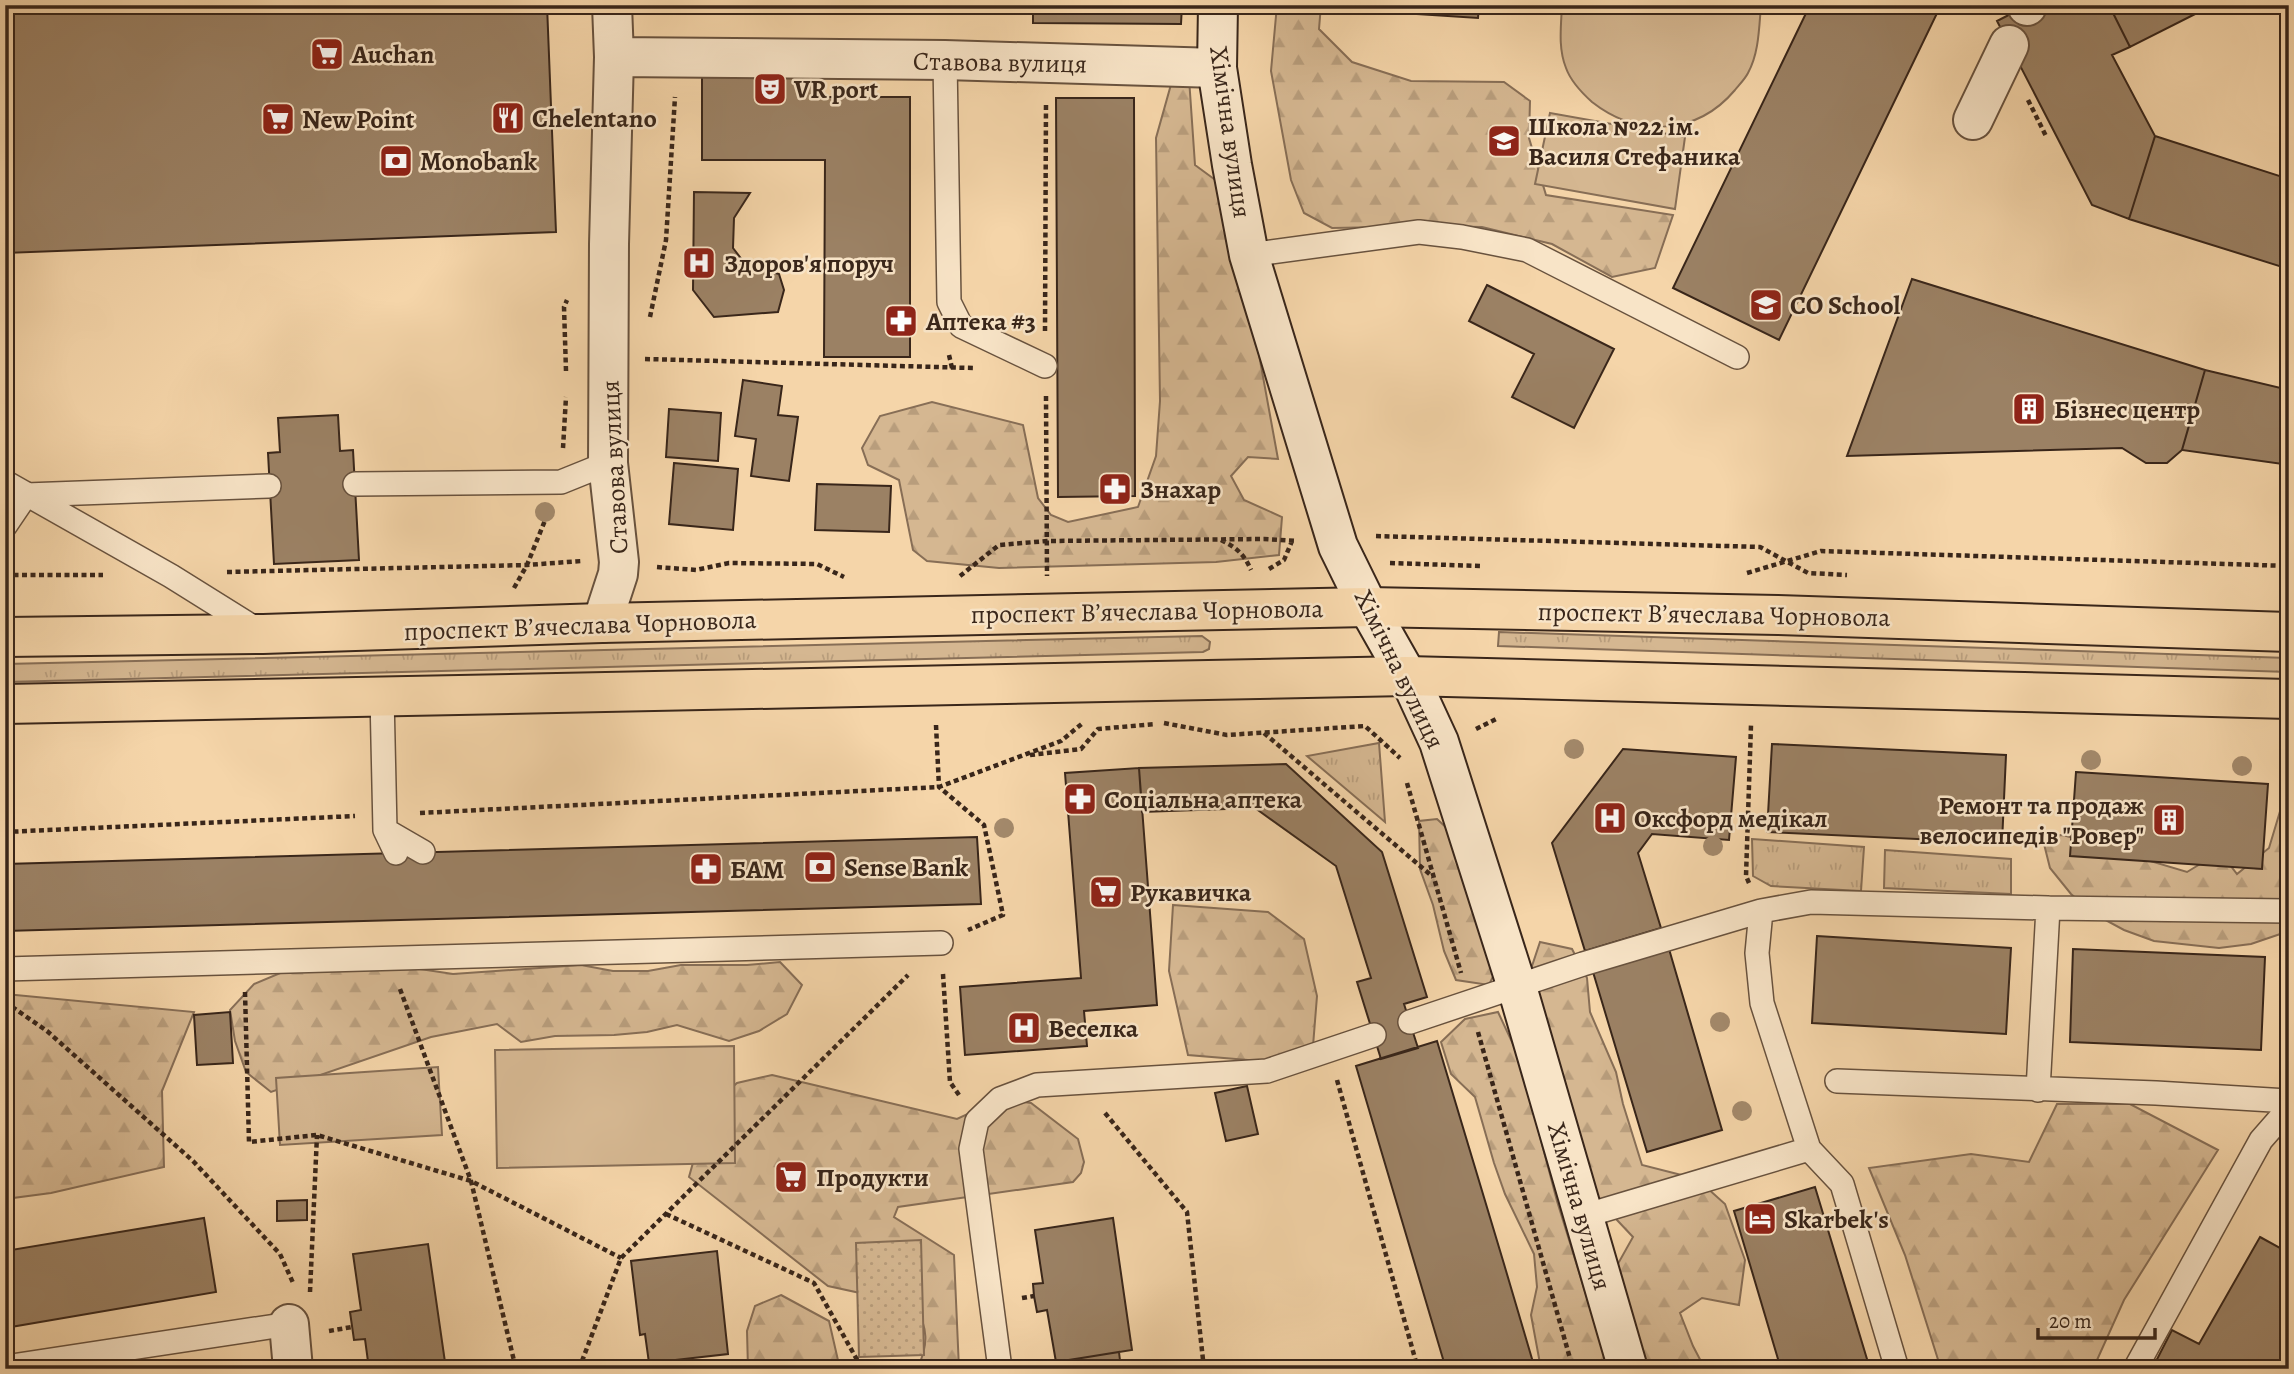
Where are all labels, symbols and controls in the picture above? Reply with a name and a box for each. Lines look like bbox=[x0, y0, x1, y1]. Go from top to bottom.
supermarket icon: Auchan bbox=[308, 35, 346, 73]
place label: Auchan bbox=[351, 37, 435, 72]
street label: Ставова вулиця bbox=[913, 43, 1087, 82]
street label: Хімічна вулиця bbox=[1201, 44, 1260, 220]
theatre icon: VR port bbox=[751, 70, 789, 108]
place label: VR port bbox=[793, 72, 878, 107]
restaurant icon: Chelentano bbox=[489, 99, 527, 137]
supermarket icon: New Point bbox=[259, 100, 297, 138]
place label: Chelentano bbox=[532, 101, 657, 136]
place label: New Point bbox=[302, 102, 415, 137]
place label: Школа №22 ім. Василя Стефаника bbox=[1528, 109, 1741, 174]
school or university icon: Школа №22 ім. Василя Стефаника bbox=[1485, 122, 1523, 160]
bank icon: Monobank bbox=[377, 142, 415, 180]
place label: Monobank bbox=[420, 144, 537, 179]
hospital icon: Здоров'я поруч bbox=[680, 244, 718, 282]
place label: Здоров'я поруч bbox=[724, 246, 894, 281]
school or university icon: CO School bbox=[1747, 286, 1785, 324]
place label: CO School bbox=[1790, 288, 1901, 323]
pharmacy icon: Аптека #3 bbox=[882, 302, 920, 340]
place label: Аптека #3 bbox=[925, 304, 1036, 339]
street label: Ставова вулиця bbox=[592, 379, 637, 555]
building icon: Бізнес центр bbox=[2010, 390, 2048, 428]
place label: Бізнес центр bbox=[2054, 392, 2200, 427]
pharmacy icon: Знахар bbox=[1096, 470, 1134, 508]
place label: Знахар bbox=[1140, 472, 1221, 507]
street label: Хімічна вулиця bbox=[1346, 584, 1453, 755]
street label: проспект Вʼячеслава Чорновола bbox=[970, 591, 1324, 632]
street label: проспект Вʼячеслава Чорновола bbox=[1537, 594, 1891, 635]
street label: проспект Вʼячеслава Чорновола bbox=[403, 602, 757, 649]
pharmacy icon: Соціальна аптека bbox=[1061, 780, 1099, 818]
place label: Соціальна аптека bbox=[1104, 782, 1303, 817]
place label: Ремонт та продаж велосипедів "Ровер" bbox=[1920, 788, 2144, 853]
hospital icon: Оксфорд медікал bbox=[1591, 799, 1629, 837]
place label: Оксфорд медікал bbox=[1634, 801, 1828, 836]
building icon: Ремонт та продаж велосипедів "Ровер" bbox=[2150, 801, 2188, 839]
bank icon: Sense Bank bbox=[801, 848, 839, 886]
pharmacy icon: БАМ bbox=[687, 850, 725, 888]
place label: Sense Bank bbox=[844, 850, 969, 885]
place label: БАМ bbox=[730, 852, 785, 887]
supermarket icon: Рукавичка bbox=[1087, 873, 1125, 911]
place label: Рукавичка bbox=[1130, 875, 1252, 910]
hospital icon: Веселка bbox=[1005, 1009, 1043, 1047]
place label: Веселка bbox=[1048, 1011, 1139, 1046]
street label: Хімічна вулиця bbox=[1539, 1118, 1620, 1294]
supermarket icon: Продукти bbox=[772, 1158, 810, 1196]
place label: Продукти bbox=[816, 1160, 929, 1195]
hotel icon: Skarbek's bbox=[1741, 1200, 1779, 1238]
place label: Skarbek's bbox=[1784, 1202, 1889, 1237]
scale bar bbox=[2038, 1297, 2156, 1341]
text: 20 m bbox=[2049, 1307, 2092, 1335]

